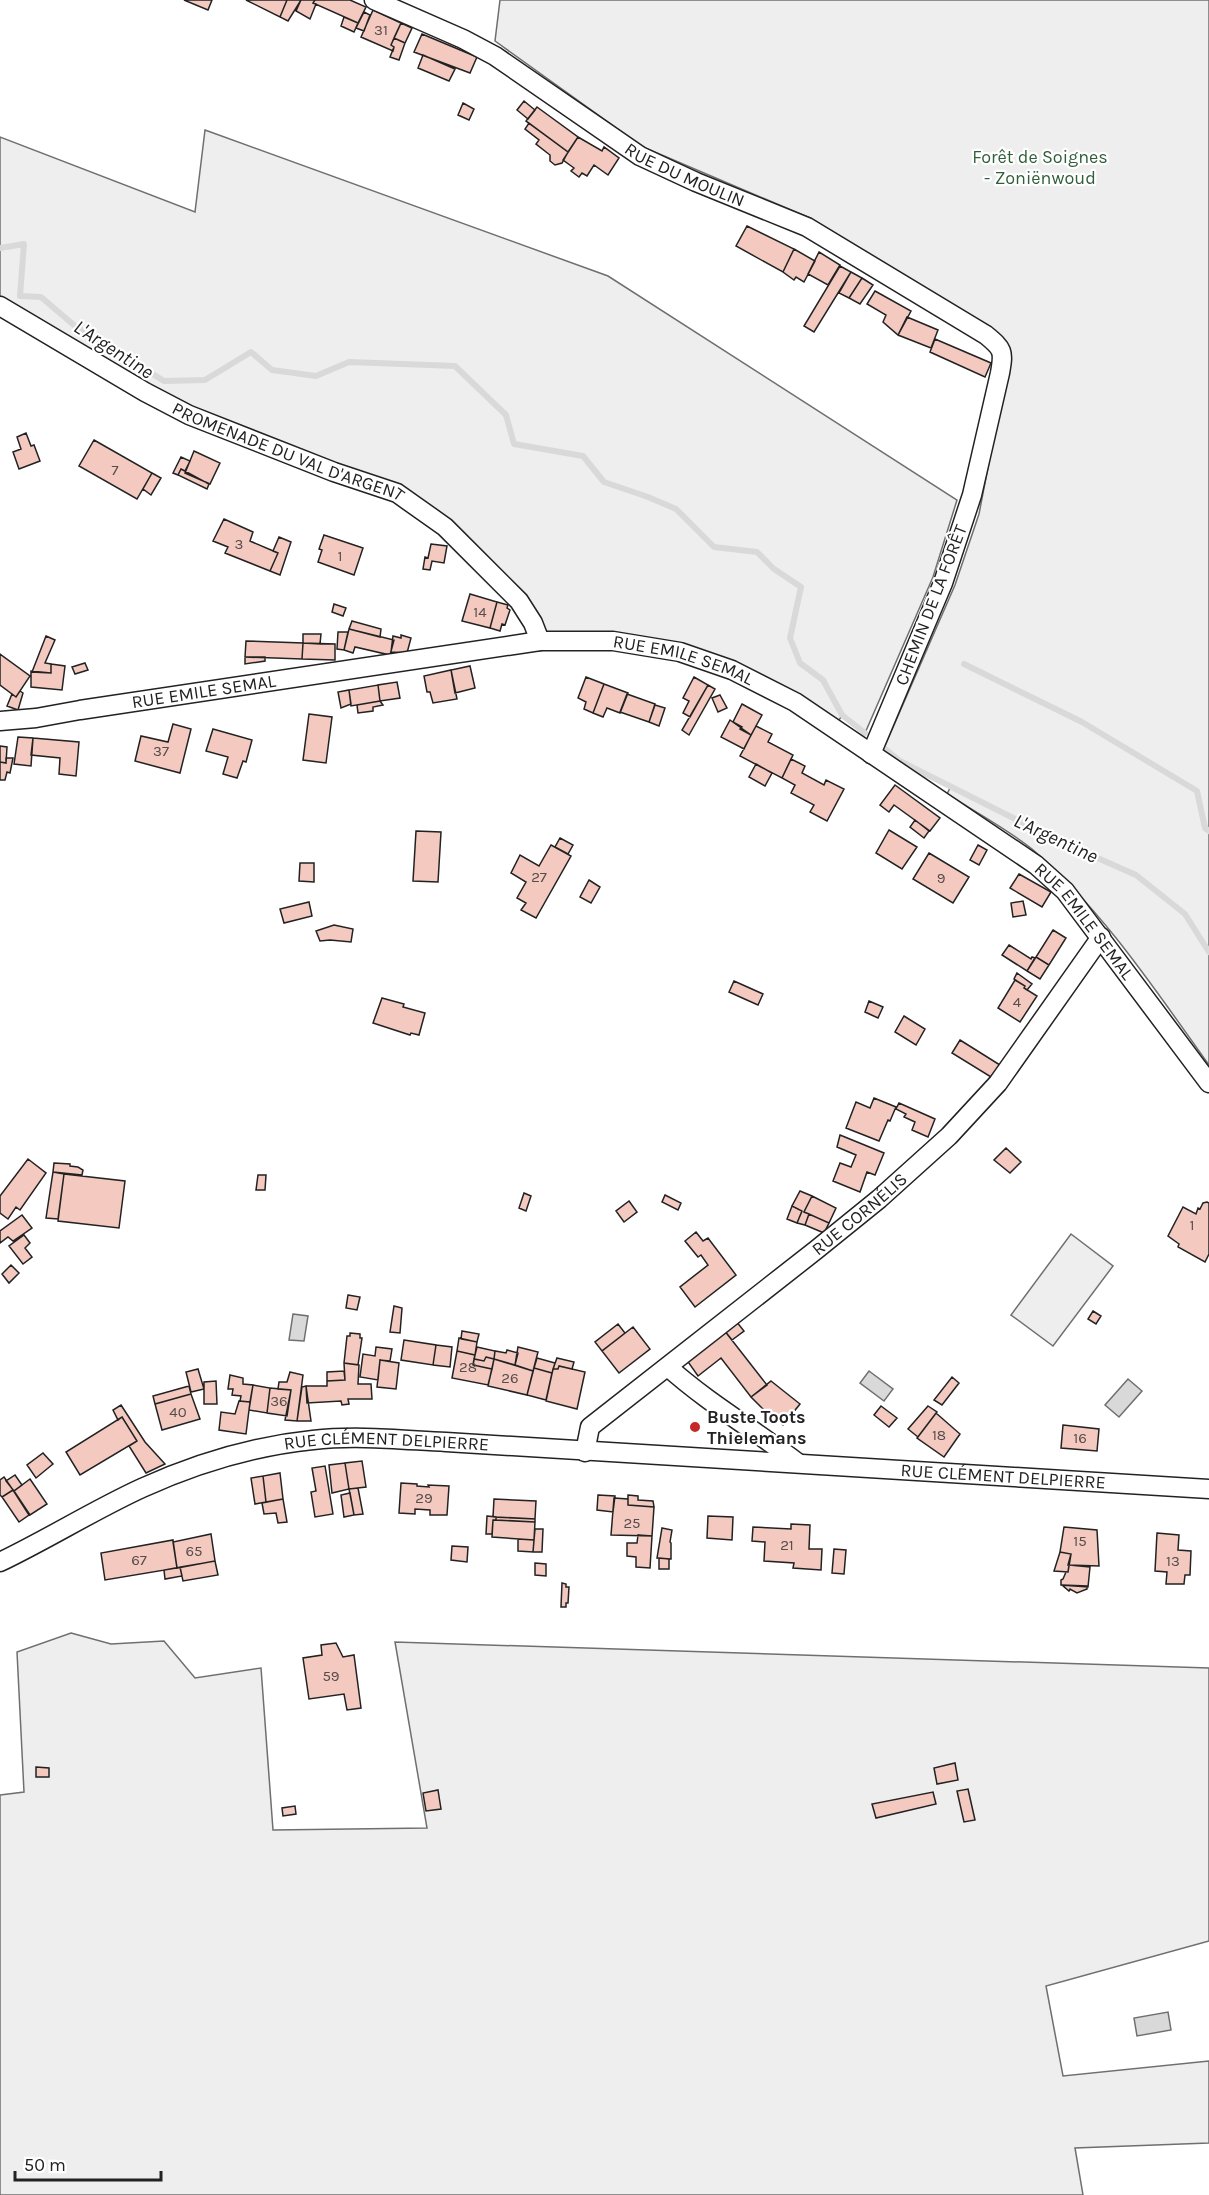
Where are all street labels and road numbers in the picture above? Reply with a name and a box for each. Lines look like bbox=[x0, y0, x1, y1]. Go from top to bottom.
street label: RUE DU MOULIN bbox=[620, 138, 748, 212]
street label: PROMENADE DU VAL D'ARGENT bbox=[169, 397, 409, 506]
street label: CHEMIN DE LA FORÊT bbox=[890, 521, 972, 689]
street label: RUE EMILE SEMAL bbox=[611, 630, 758, 690]
street label: RUE EMILE SEMAL bbox=[130, 670, 278, 713]
street label: RUE EMILE SEMAL bbox=[1030, 858, 1139, 985]
street label: RUE CORNÉLIS bbox=[807, 1168, 912, 1260]
street label: RUE CLÉMENT DELPIERRE bbox=[282, 1426, 490, 1456]
street label: RUE CLÉMENT DELPIERRE bbox=[900, 1459, 1106, 1494]

